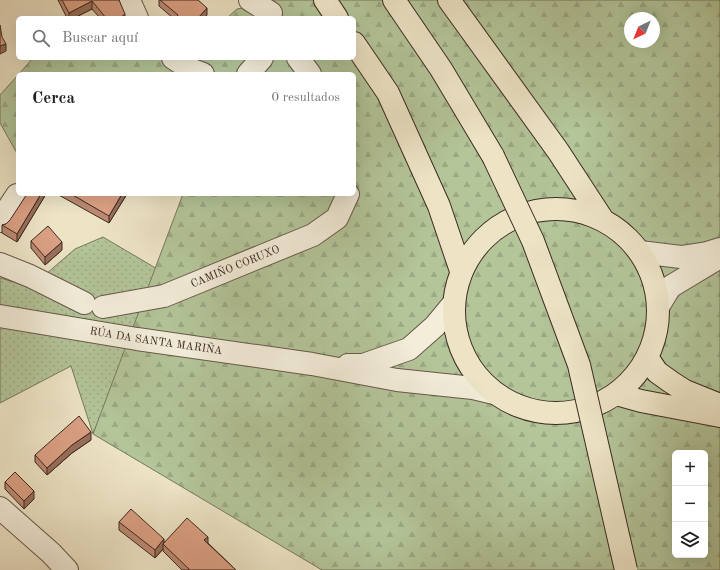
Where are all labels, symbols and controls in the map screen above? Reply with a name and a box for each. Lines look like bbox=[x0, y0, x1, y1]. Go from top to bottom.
north arrow bbox=[624, 12, 660, 48]
search box bbox=[16, 16, 356, 60]
icon: search bbox=[30, 27, 52, 49]
text: Buscar aquí bbox=[62, 31, 138, 46]
text: Cerca bbox=[32, 90, 75, 107]
text: 0 resultados bbox=[272, 91, 340, 104]
street label: CAMIÑO CORUXO bbox=[189, 244, 282, 290]
street label: RÚA DA SANTA MARIÑA bbox=[89, 325, 224, 357]
map controls bbox=[672, 450, 708, 558]
button: + bbox=[672, 450, 708, 486]
button: − bbox=[672, 486, 708, 522]
button: layers bbox=[672, 522, 708, 558]

